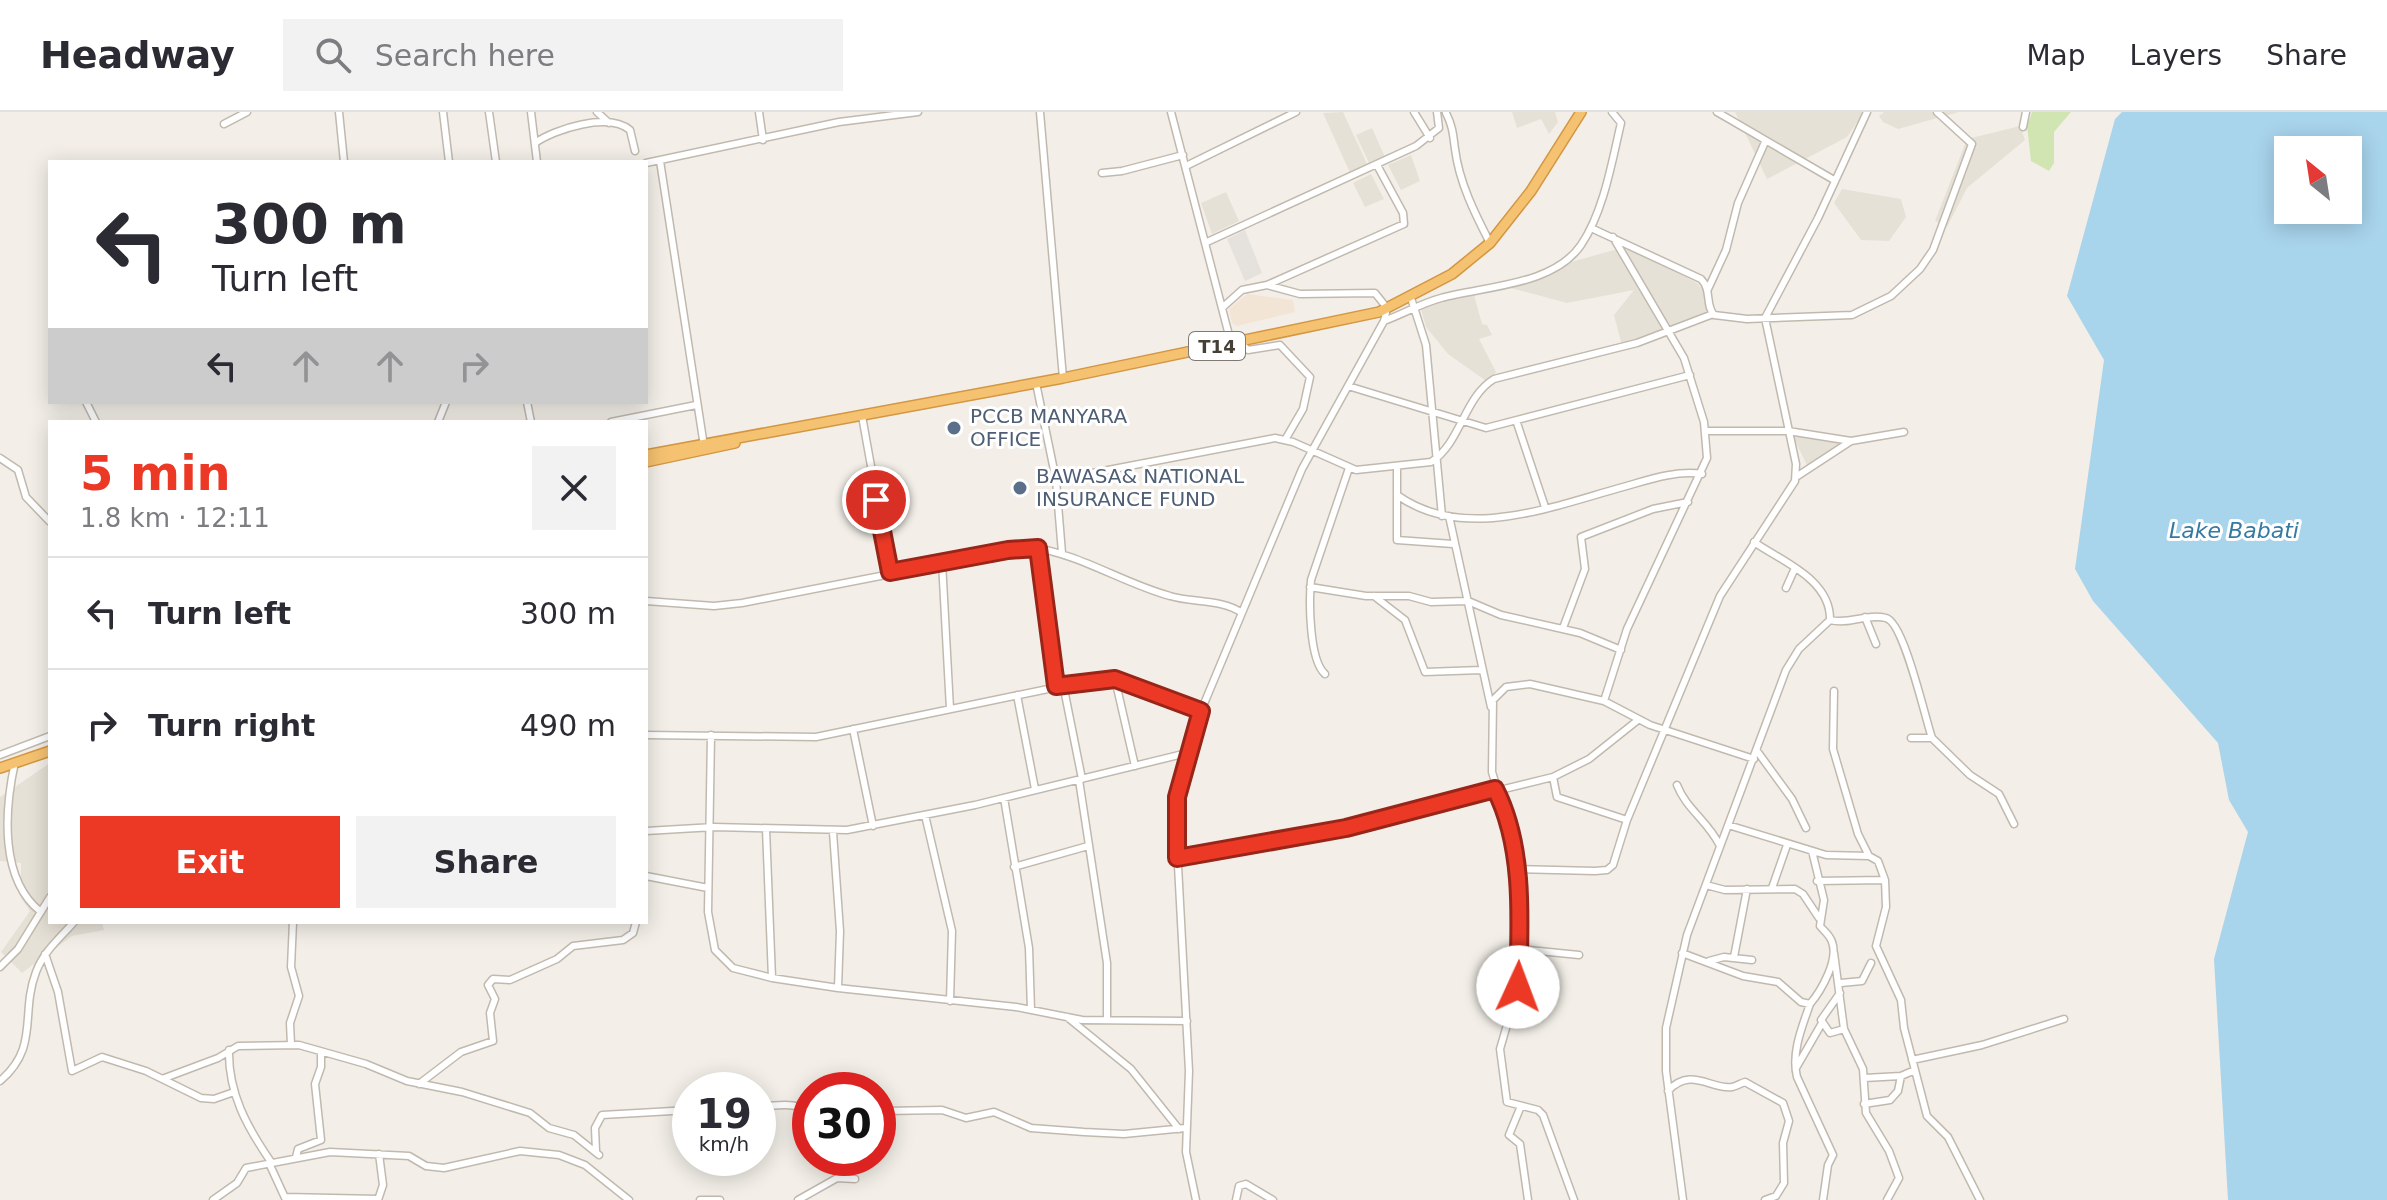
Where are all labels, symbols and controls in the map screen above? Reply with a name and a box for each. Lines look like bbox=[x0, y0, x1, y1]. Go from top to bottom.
search box bbox=[283, 19, 843, 91]
text: Headway bbox=[40, 33, 235, 77]
icon: search bbox=[311, 33, 355, 77]
text: Search here bbox=[375, 38, 555, 73]
text: Map bbox=[2026, 39, 2086, 72]
text: Layers bbox=[2130, 39, 2222, 72]
text: Share bbox=[2266, 39, 2347, 72]
north arrow bbox=[2274, 136, 2362, 224]
map controls bbox=[2274, 136, 2362, 224]
text: 300 m bbox=[212, 191, 407, 256]
icon: left bbox=[80, 192, 184, 296]
text: Turn left bbox=[212, 258, 358, 299]
road number: T14 bbox=[1189, 332, 1245, 360]
icon: left bbox=[200, 344, 244, 388]
icon: ahead bbox=[284, 344, 328, 388]
icon: ahead bbox=[368, 344, 412, 388]
icon: right bbox=[452, 344, 496, 388]
place label: PCCB MANYARA OFFICE bbox=[970, 404, 1127, 451]
marker: PCCB MANYARA OFFICE bbox=[945, 419, 963, 437]
text: 5 min bbox=[80, 445, 231, 501]
button: close bbox=[532, 446, 616, 530]
place label: BAWASA& NATIONAL INSURANCE FUND bbox=[1036, 464, 1245, 511]
pin bbox=[842, 466, 910, 534]
icon: arrive bbox=[854, 478, 898, 522]
marker: BAWASA& NATIONAL INSURANCE FUND bbox=[1011, 479, 1029, 497]
text: 1.8 km · 12:11 bbox=[80, 503, 270, 533]
water label: Lake Babati bbox=[2169, 518, 2299, 543]
icon: left bbox=[80, 591, 124, 635]
text: Turn left bbox=[148, 596, 291, 631]
text: 300 m bbox=[520, 596, 616, 631]
icon: right bbox=[80, 703, 124, 747]
text: Turn right bbox=[148, 708, 315, 743]
text: 490 m bbox=[520, 708, 616, 743]
button: Exit bbox=[80, 816, 340, 908]
button: Share bbox=[356, 816, 616, 908]
position arrow bbox=[1476, 945, 1560, 1029]
speed limit sign: 30 bbox=[792, 1072, 896, 1176]
text: 19 bbox=[696, 1091, 752, 1137]
text: km/h bbox=[699, 1132, 749, 1156]

